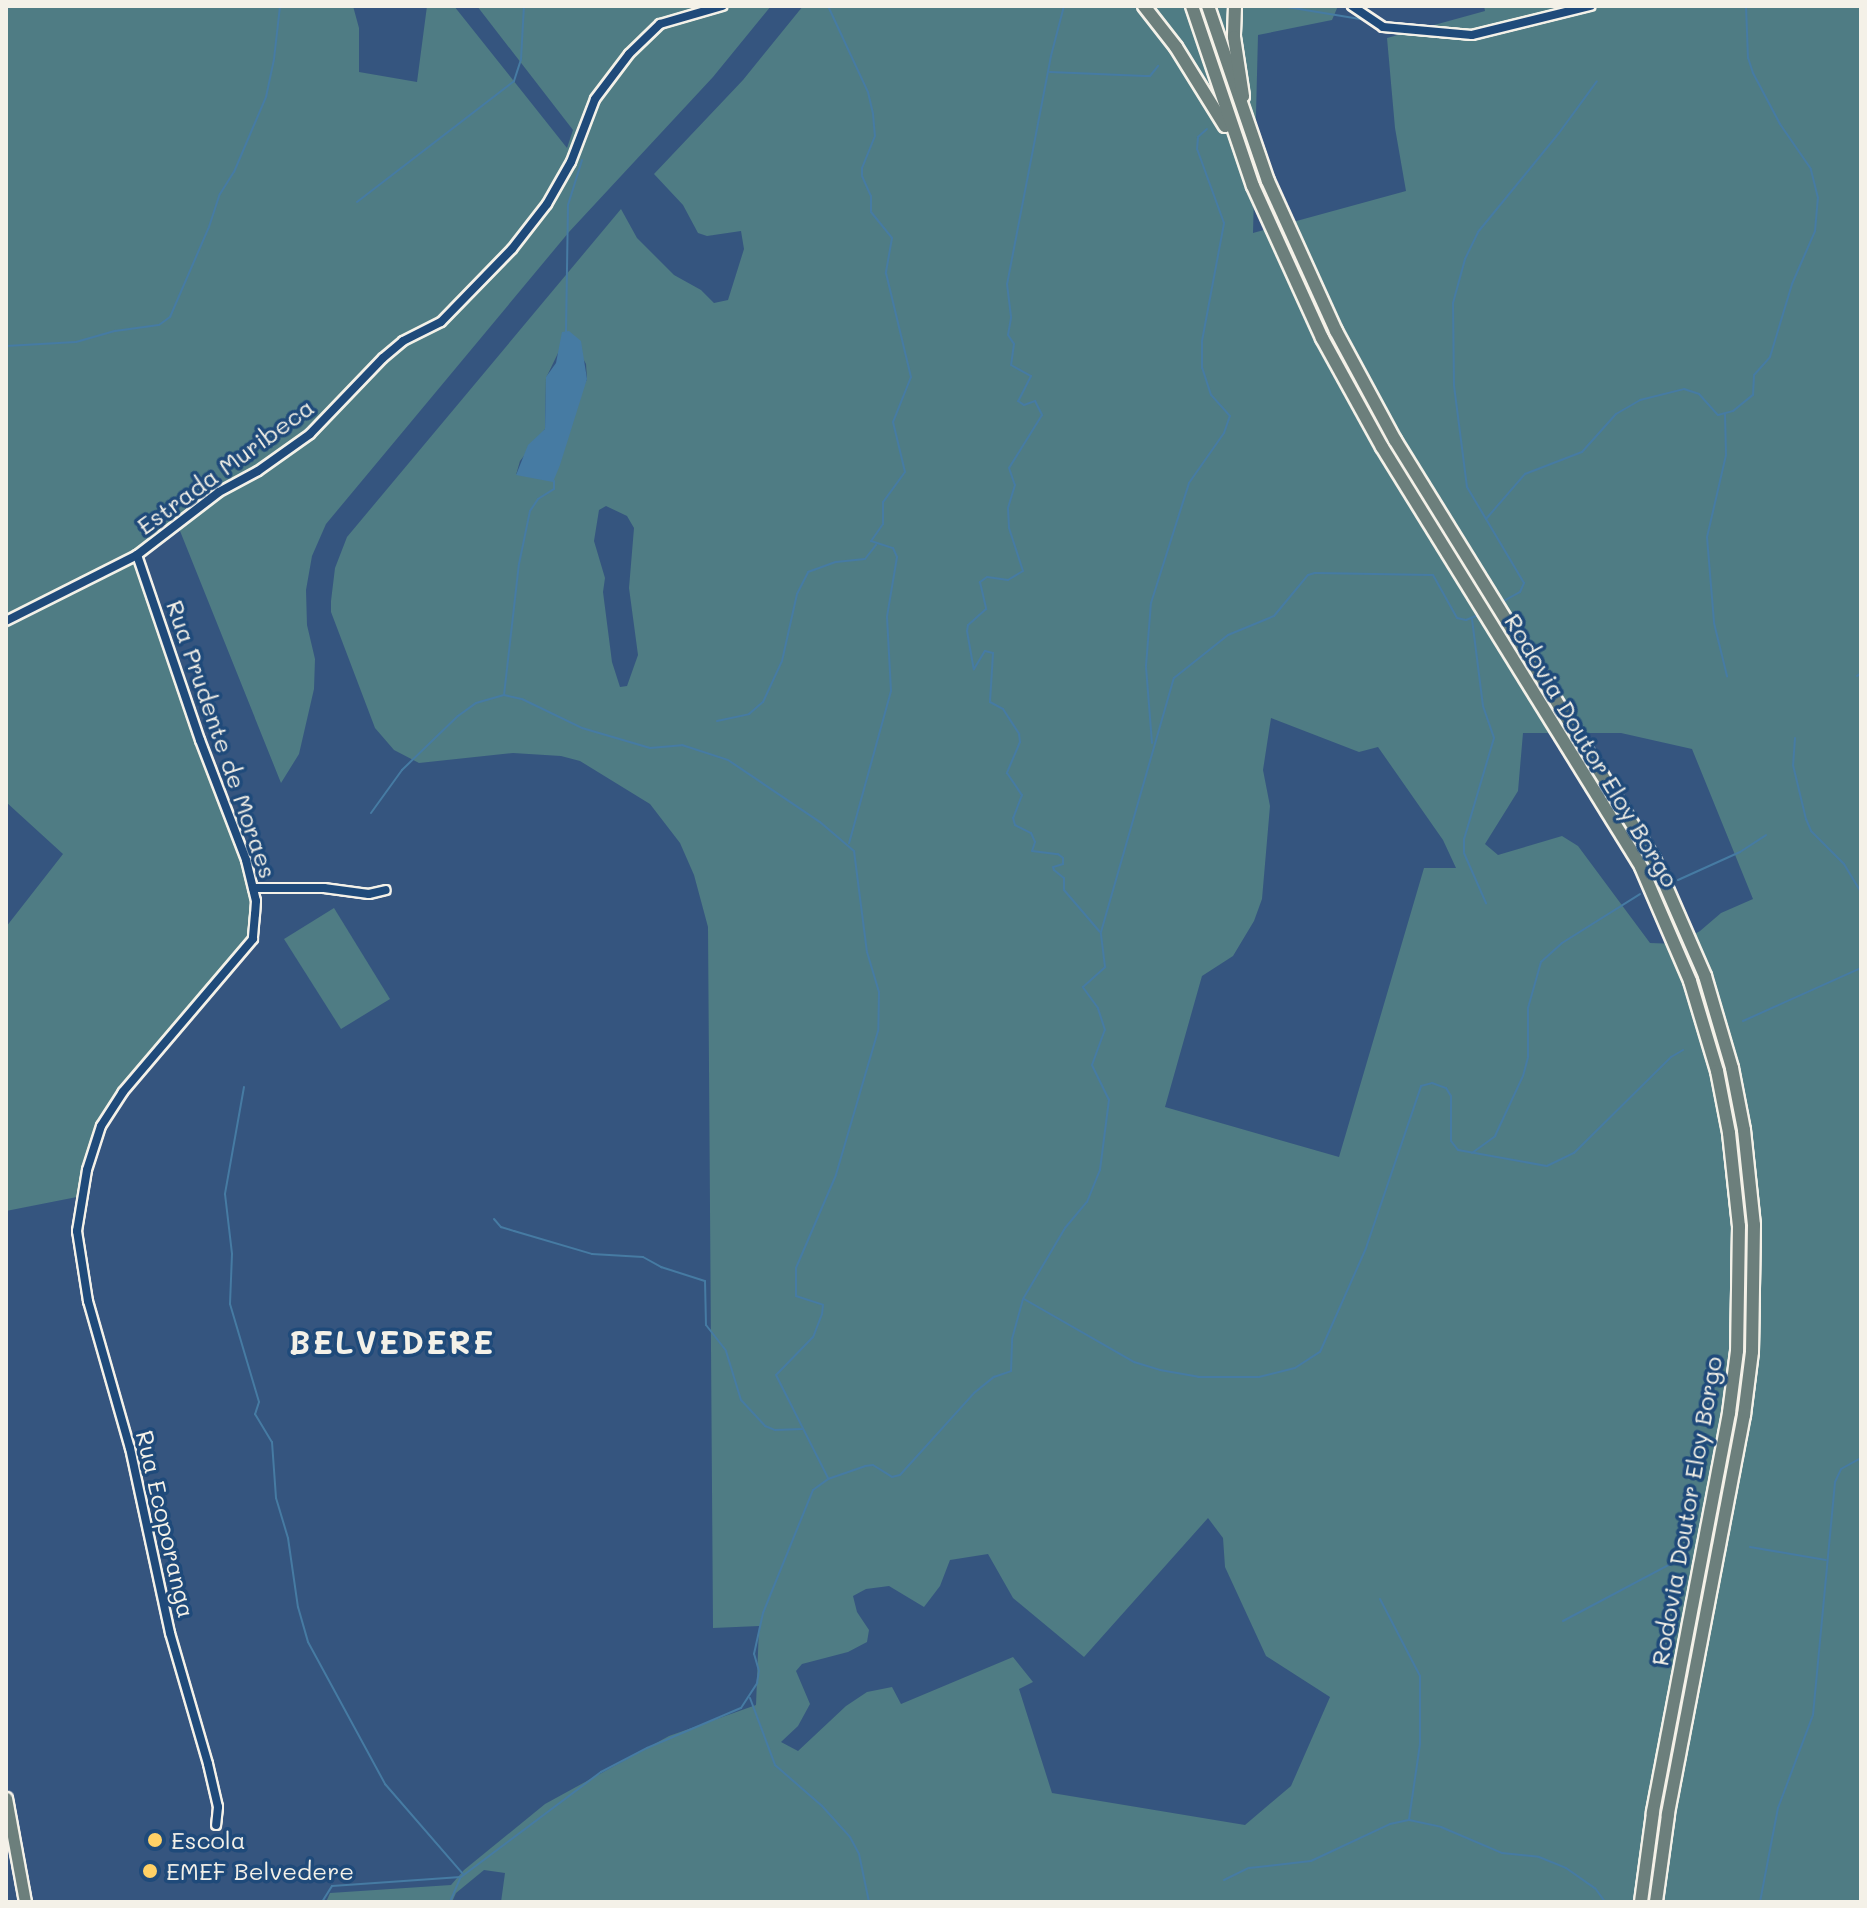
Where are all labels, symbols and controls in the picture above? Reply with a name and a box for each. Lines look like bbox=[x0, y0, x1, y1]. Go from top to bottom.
street label: Estrada Muribeca bbox=[131, 392, 319, 540]
street label: Rua Prudente de Moraes bbox=[161, 596, 283, 882]
street label: Rodovia Doutor Eloy Borgo bbox=[1499, 608, 1685, 892]
district label: BELVEDERE bbox=[289, 1322, 495, 1360]
street label: Rodovia Doutor Eloy Borgo bbox=[1645, 1354, 1727, 1668]
street label: Rua Ecoporanga bbox=[130, 1427, 202, 1621]
place label: Escola bbox=[171, 1826, 246, 1854]
marker: Escola bbox=[146, 1831, 164, 1849]
place label: EMEF Belvedere bbox=[166, 1857, 354, 1885]
marker: EMEF Belvedere bbox=[141, 1862, 159, 1880]

